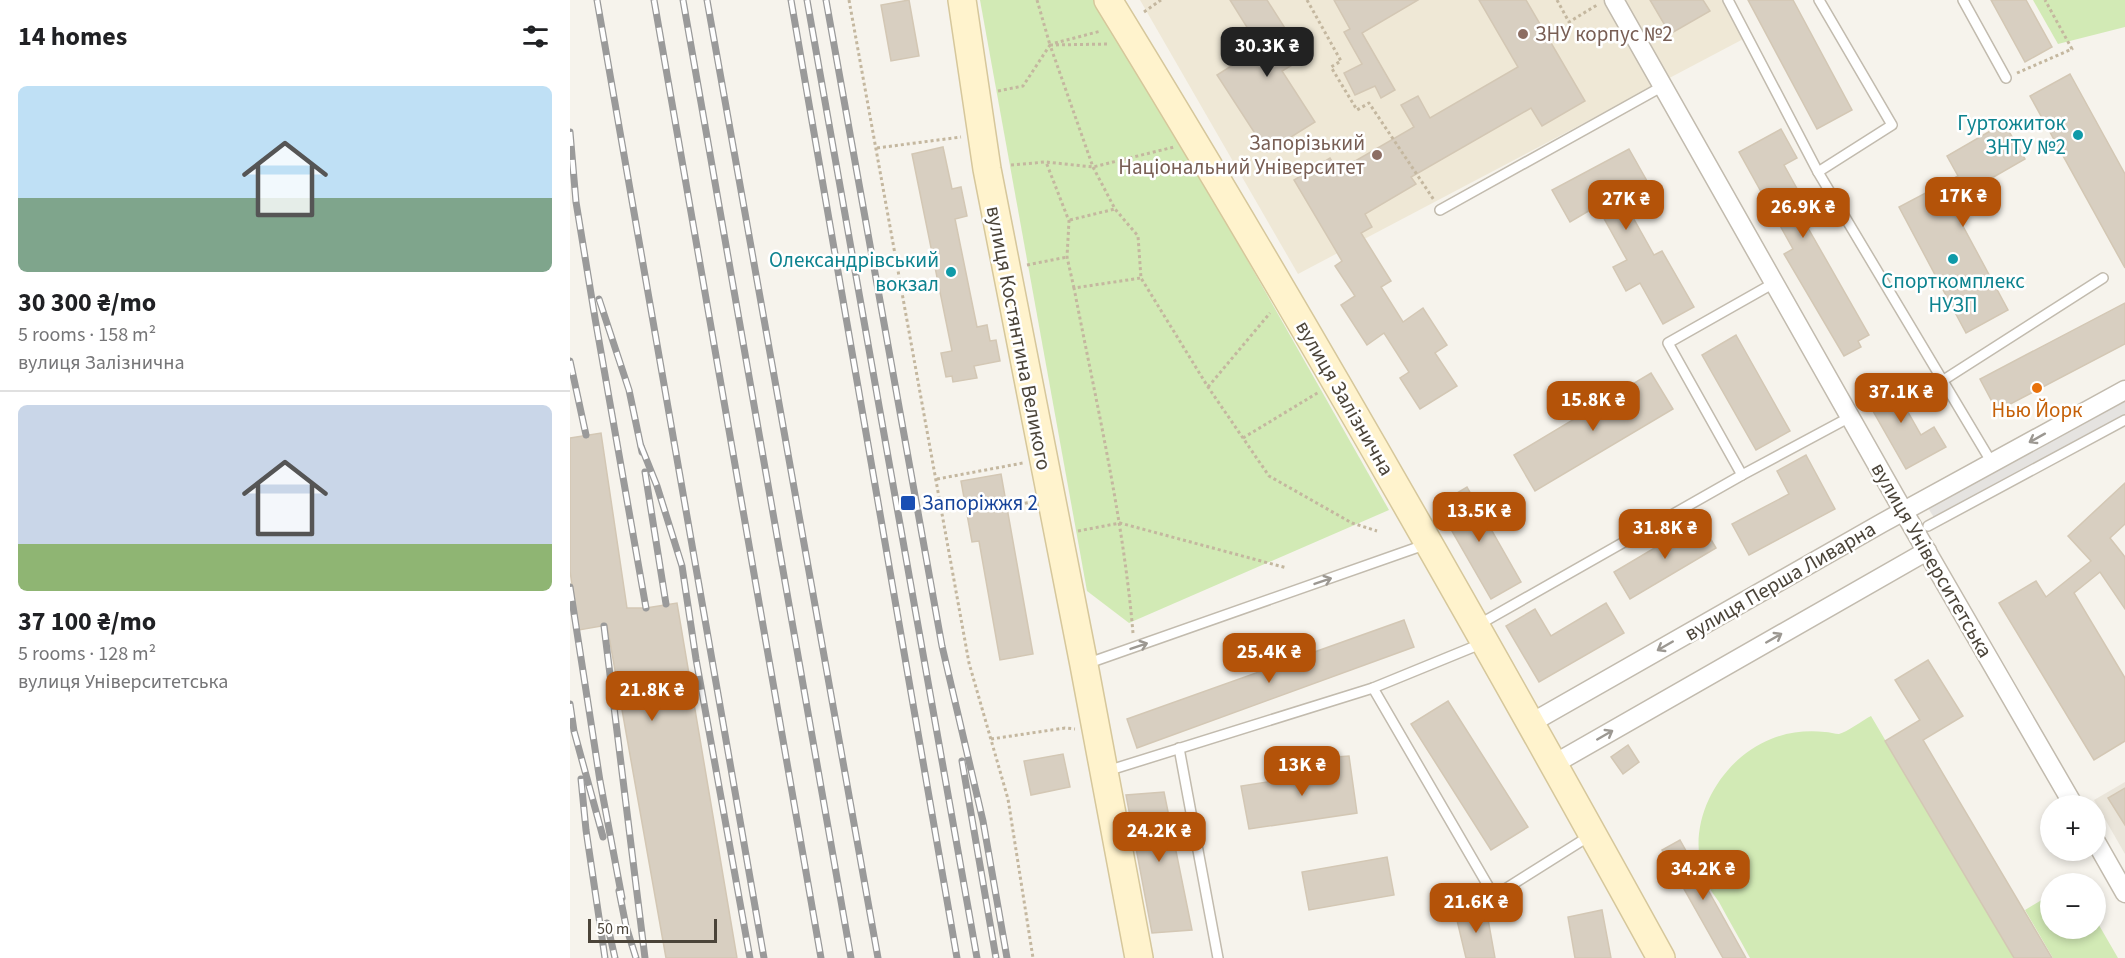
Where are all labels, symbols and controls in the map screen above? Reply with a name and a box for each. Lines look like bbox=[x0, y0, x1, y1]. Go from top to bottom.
text: 14 homes bbox=[18, 18, 127, 55]
place label: ЗНУ корпус №2 bbox=[1535, 19, 1673, 49]
icon: filters bbox=[519, 20, 552, 53]
pin: 30.3K ₴ bbox=[1212, 27, 1322, 78]
marker: ЗНУ корпус №2 bbox=[1516, 27, 1530, 41]
text: 30.3K ₴ bbox=[1235, 32, 1299, 60]
place label: Гуртожиток ЗНТУ №2 bbox=[1957, 108, 2067, 162]
icon: home bbox=[231, 125, 339, 233]
place label: Запорізький Національний Університет bbox=[1118, 128, 1365, 182]
marker: Гуртожиток ЗНТУ №2 bbox=[2071, 128, 2085, 142]
marker: Запорізький Національний Університет bbox=[1370, 148, 1384, 162]
pin: 17K ₴ bbox=[1921, 177, 2005, 228]
pin: 27K ₴ bbox=[1584, 180, 1668, 231]
text: 17K ₴ bbox=[1939, 182, 1987, 210]
text: 27K ₴ bbox=[1602, 185, 1650, 213]
pin: 26.9K ₴ bbox=[1748, 188, 1858, 239]
text: 26.9K ₴ bbox=[1771, 193, 1835, 221]
street label: вулиця Костянтина Великого bbox=[979, 203, 1059, 473]
place label: Олександрівський вокзал bbox=[769, 245, 939, 299]
marker: Спорткомплекс НУЗП bbox=[1946, 252, 1960, 266]
marker: Олександрівський вокзал bbox=[944, 265, 958, 279]
place label: Спорткомплекс НУЗП bbox=[1881, 266, 2025, 320]
text: 30 300 ₴/mo bbox=[18, 284, 156, 321]
street label: вулиця Залізнична bbox=[1288, 315, 1402, 481]
text: 5 rooms · 158 m² bbox=[18, 321, 156, 349]
text: вулиця Залізнична bbox=[18, 349, 185, 377]
pin: 37.1K ₴ bbox=[1846, 373, 1956, 424]
text: 37.1K ₴ bbox=[1869, 378, 1933, 406]
pin: 15.8K ₴ bbox=[1538, 381, 1648, 432]
marker: Нью Йорк bbox=[2030, 381, 2044, 395]
text: 15.8K ₴ bbox=[1561, 386, 1625, 414]
place label: Нью Йорк bbox=[1992, 395, 2083, 425]
one-way arrow bbox=[2029, 432, 2046, 444]
icon: home bbox=[231, 444, 339, 552]
street label: вулиця Університетська bbox=[1864, 457, 2000, 663]
place label: Запоріжжя 2 bbox=[922, 488, 1038, 518]
pin: 13.5K ₴ bbox=[1424, 492, 1534, 543]
marker: Запоріжжя 2 bbox=[899, 494, 917, 512]
text: 13.5K ₴ bbox=[1447, 497, 1511, 525]
pin: 31.8K ₴ bbox=[1610, 509, 1720, 560]
text: 31.8K ₴ bbox=[1633, 514, 1697, 542]
street label: вулиця Перша Ливарна bbox=[1679, 514, 1881, 648]
one-way arrow bbox=[1313, 575, 1332, 586]
text: 37 100 ₴/mo bbox=[18, 603, 156, 640]
one-way arrow bbox=[1765, 632, 1782, 644]
pin: 25.4K ₴ bbox=[1214, 633, 1324, 684]
text: 25.4K ₴ bbox=[1237, 638, 1301, 666]
one-way arrow bbox=[1129, 639, 1148, 650]
text: 5 rooms · 128 m² bbox=[18, 640, 156, 668]
one-way arrow bbox=[1657, 640, 1674, 652]
text: вулиця Університетська bbox=[18, 668, 228, 696]
pin: 21.8K ₴ bbox=[597, 671, 707, 722]
text: 21.8K ₴ bbox=[620, 676, 684, 704]
one-way arrow bbox=[1596, 729, 1613, 741]
pin: 13K ₴ bbox=[1260, 746, 1344, 797]
text: 13K ₴ bbox=[1278, 751, 1326, 779]
map controls bbox=[2040, 795, 2106, 939]
button: + bbox=[2040, 795, 2106, 861]
pin: 24.2K ₴ bbox=[1104, 812, 1214, 863]
text: 24.2K ₴ bbox=[1127, 817, 1191, 845]
pin: 34.2K ₴ bbox=[1648, 850, 1758, 901]
text: 34.2K ₴ bbox=[1671, 855, 1735, 883]
button: − bbox=[2040, 873, 2106, 939]
pin: 21.6K ₴ bbox=[1421, 883, 1531, 934]
text: 21.6K ₴ bbox=[1444, 888, 1508, 916]
scale bar bbox=[588, 916, 717, 944]
text: 50 m bbox=[597, 918, 629, 940]

